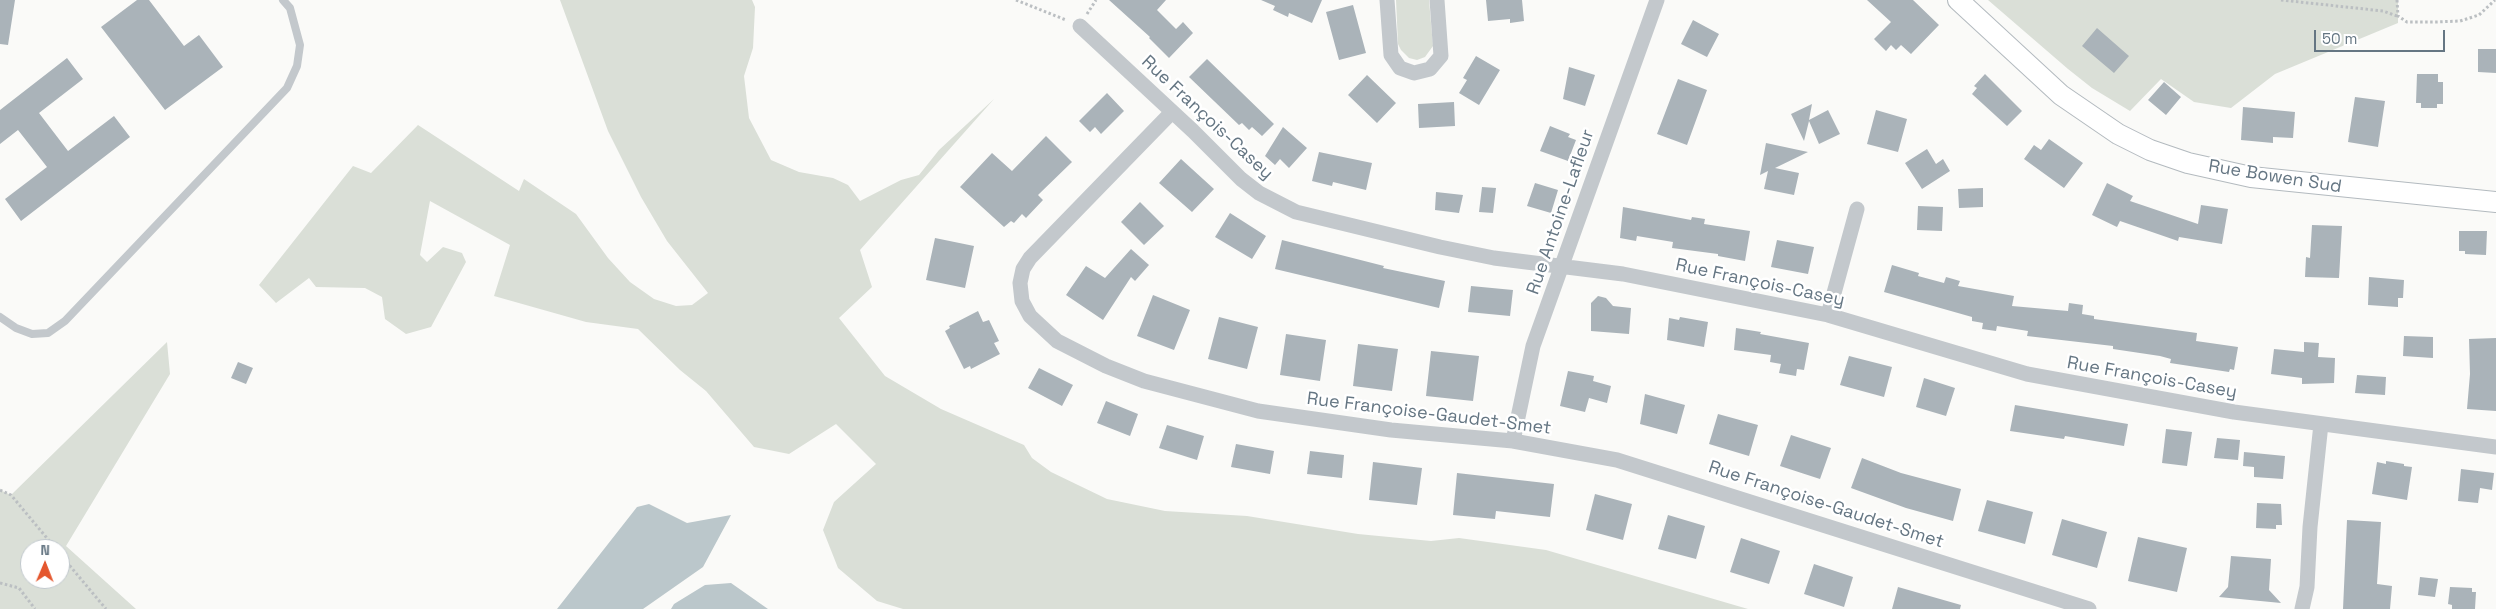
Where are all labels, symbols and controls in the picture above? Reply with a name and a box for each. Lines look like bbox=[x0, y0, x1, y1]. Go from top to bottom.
scale bar bbox=[2316, 20, 2447, 52]
text: 50 m bbox=[2322, 29, 2357, 48]
street label: Rue François-Casey bbox=[1137, 51, 1277, 185]
street label: Rue Antoine-Lafleur bbox=[1523, 127, 1599, 297]
street label: Rue Bowen Sud bbox=[2207, 156, 2343, 198]
street label: Rue François-Casey bbox=[1674, 255, 1846, 311]
street label: Rue François-Casey bbox=[2065, 352, 2239, 404]
street label: Rue Françoise-Gaudet-Smet bbox=[1306, 388, 1552, 440]
street label: Rue Françoise-Gaudet-Smet bbox=[1706, 457, 1946, 553]
north arrow bbox=[20, 539, 70, 589]
text: N bbox=[40, 541, 50, 559]

